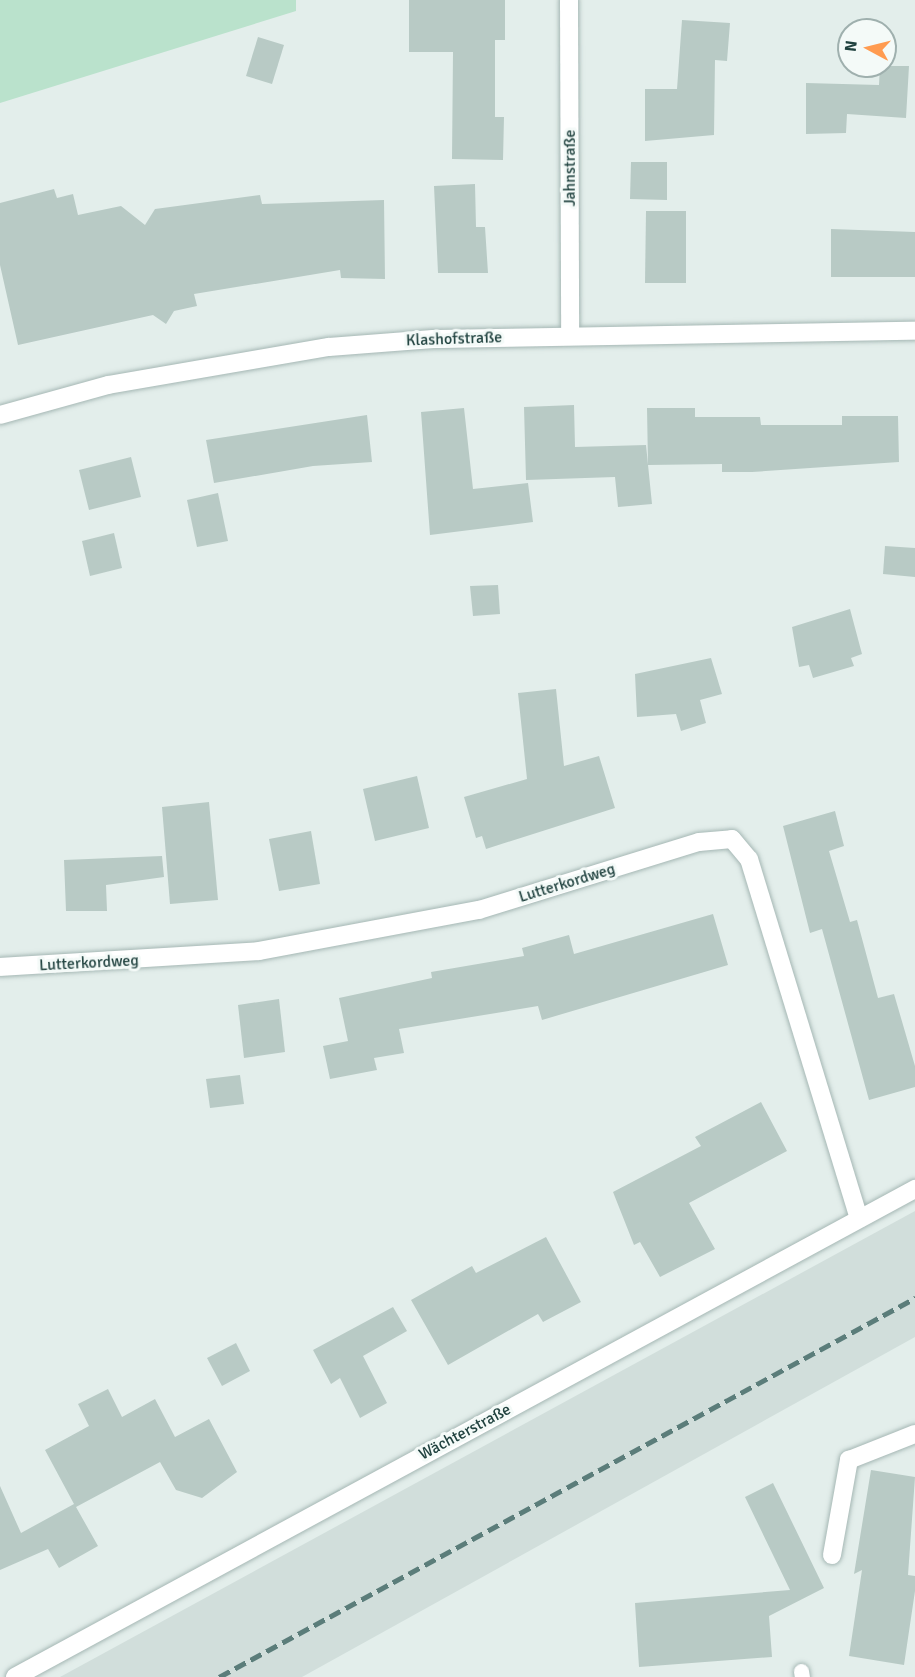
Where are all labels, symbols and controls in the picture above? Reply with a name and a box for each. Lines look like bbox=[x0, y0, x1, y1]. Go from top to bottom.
north arrow bbox=[837, 18, 897, 78]
text: N bbox=[841, 39, 862, 53]
street label: Jahnstraße bbox=[560, 130, 580, 206]
street label: Klashofstraße bbox=[406, 328, 502, 350]
street label: Lutterkordweg bbox=[517, 859, 617, 907]
street label: Lutterkordweg bbox=[39, 951, 139, 975]
street label: Wächterstraße bbox=[416, 1400, 514, 1464]

